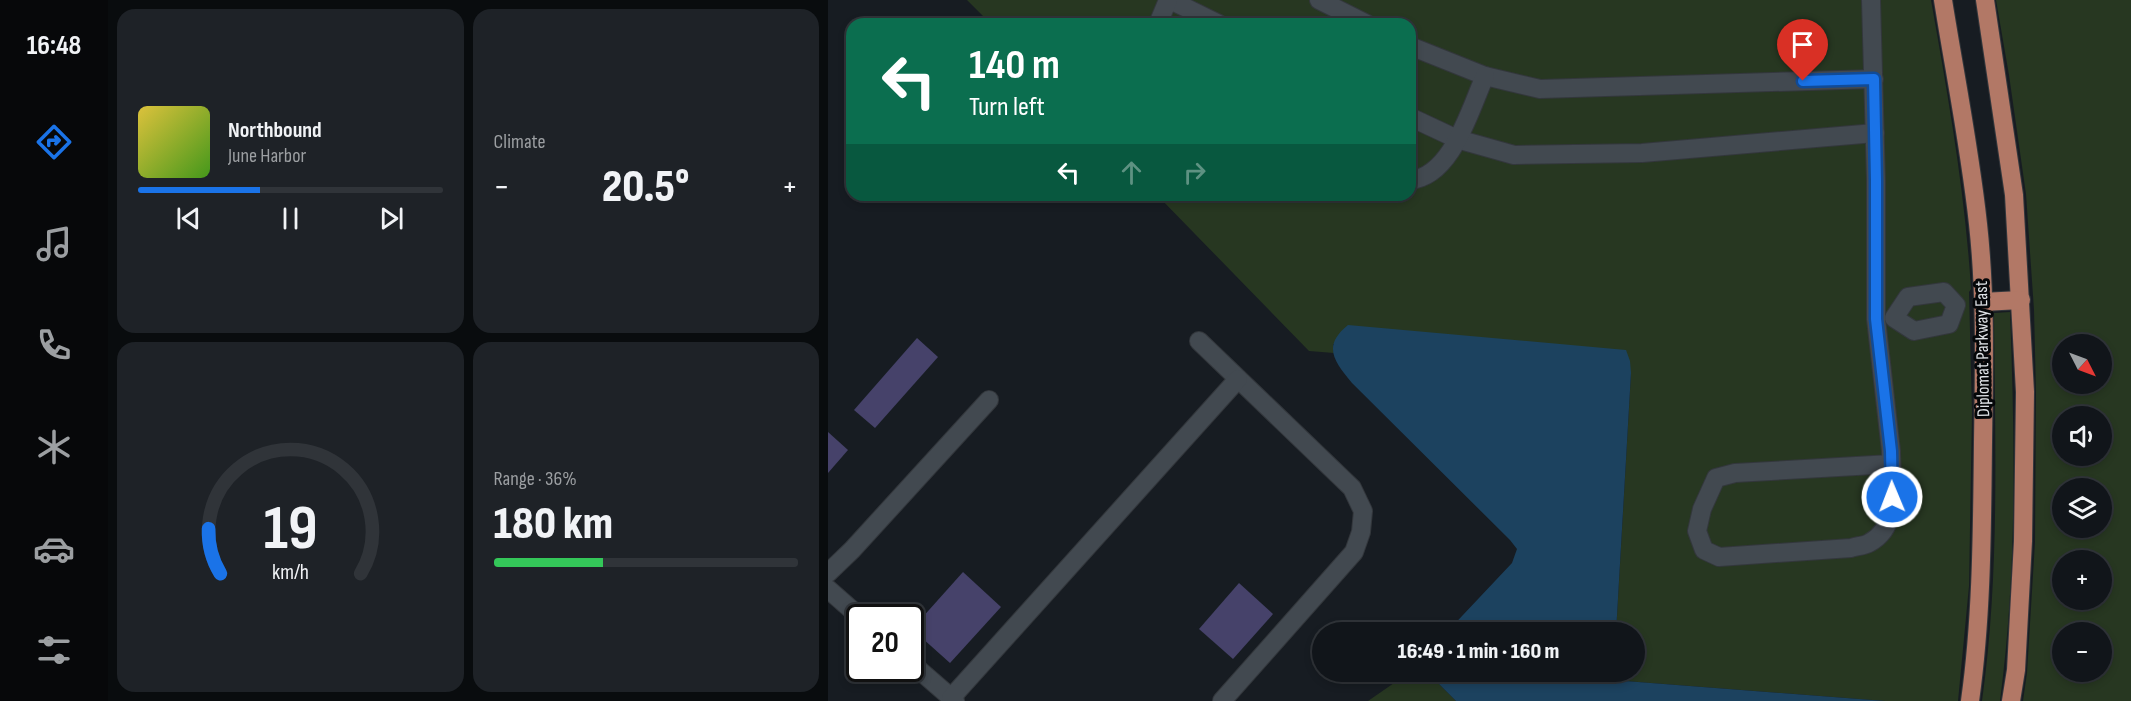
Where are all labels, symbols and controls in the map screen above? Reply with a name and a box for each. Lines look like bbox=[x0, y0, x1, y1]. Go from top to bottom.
pin bbox=[1777, 19, 1828, 81]
icon: arrive bbox=[1786, 28, 1819, 61]
text: 16:48 bbox=[27, 30, 81, 62]
text: 140 m bbox=[969, 40, 1060, 91]
icon: left bbox=[870, 42, 948, 120]
text: Turn left bbox=[969, 91, 1045, 123]
text: Northbound bbox=[228, 117, 322, 144]
icon: directions bbox=[33, 121, 75, 163]
text: Climate bbox=[494, 130, 546, 154]
text: June Harbor bbox=[228, 144, 306, 168]
icon: left bbox=[1052, 156, 1085, 189]
icon: ahead bbox=[1115, 156, 1148, 189]
icon: right bbox=[1178, 156, 1211, 189]
text: 20.5° bbox=[602, 160, 689, 215]
text: − bbox=[494, 167, 510, 207]
text: + bbox=[782, 167, 798, 207]
icon: previous bbox=[172, 202, 205, 235]
icon: pause bbox=[274, 202, 307, 235]
icon: next bbox=[375, 202, 408, 235]
icon: music bbox=[33, 223, 75, 265]
street label: Diplomat Parkway East bbox=[1971, 280, 1994, 417]
icon: phone bbox=[33, 324, 75, 366]
north arrow bbox=[2052, 334, 2112, 394]
map controls bbox=[2052, 334, 2112, 682]
button: sound bbox=[2052, 406, 2112, 466]
icon: climate bbox=[33, 426, 75, 468]
position arrow bbox=[1860, 465, 1924, 529]
text: Range · 36% bbox=[494, 467, 577, 491]
button: layers bbox=[2052, 478, 2112, 538]
text: 19 bbox=[263, 492, 317, 567]
text: 180 km bbox=[494, 497, 613, 552]
icon: car bbox=[33, 528, 75, 570]
button: + bbox=[2052, 550, 2112, 610]
text: km/h bbox=[272, 560, 309, 585]
speed limit sign: 20 bbox=[846, 604, 924, 682]
button: − bbox=[2052, 622, 2112, 682]
icon: filters bbox=[33, 629, 75, 671]
text: 16:49 · 1 min · 160 m bbox=[1398, 638, 1559, 665]

